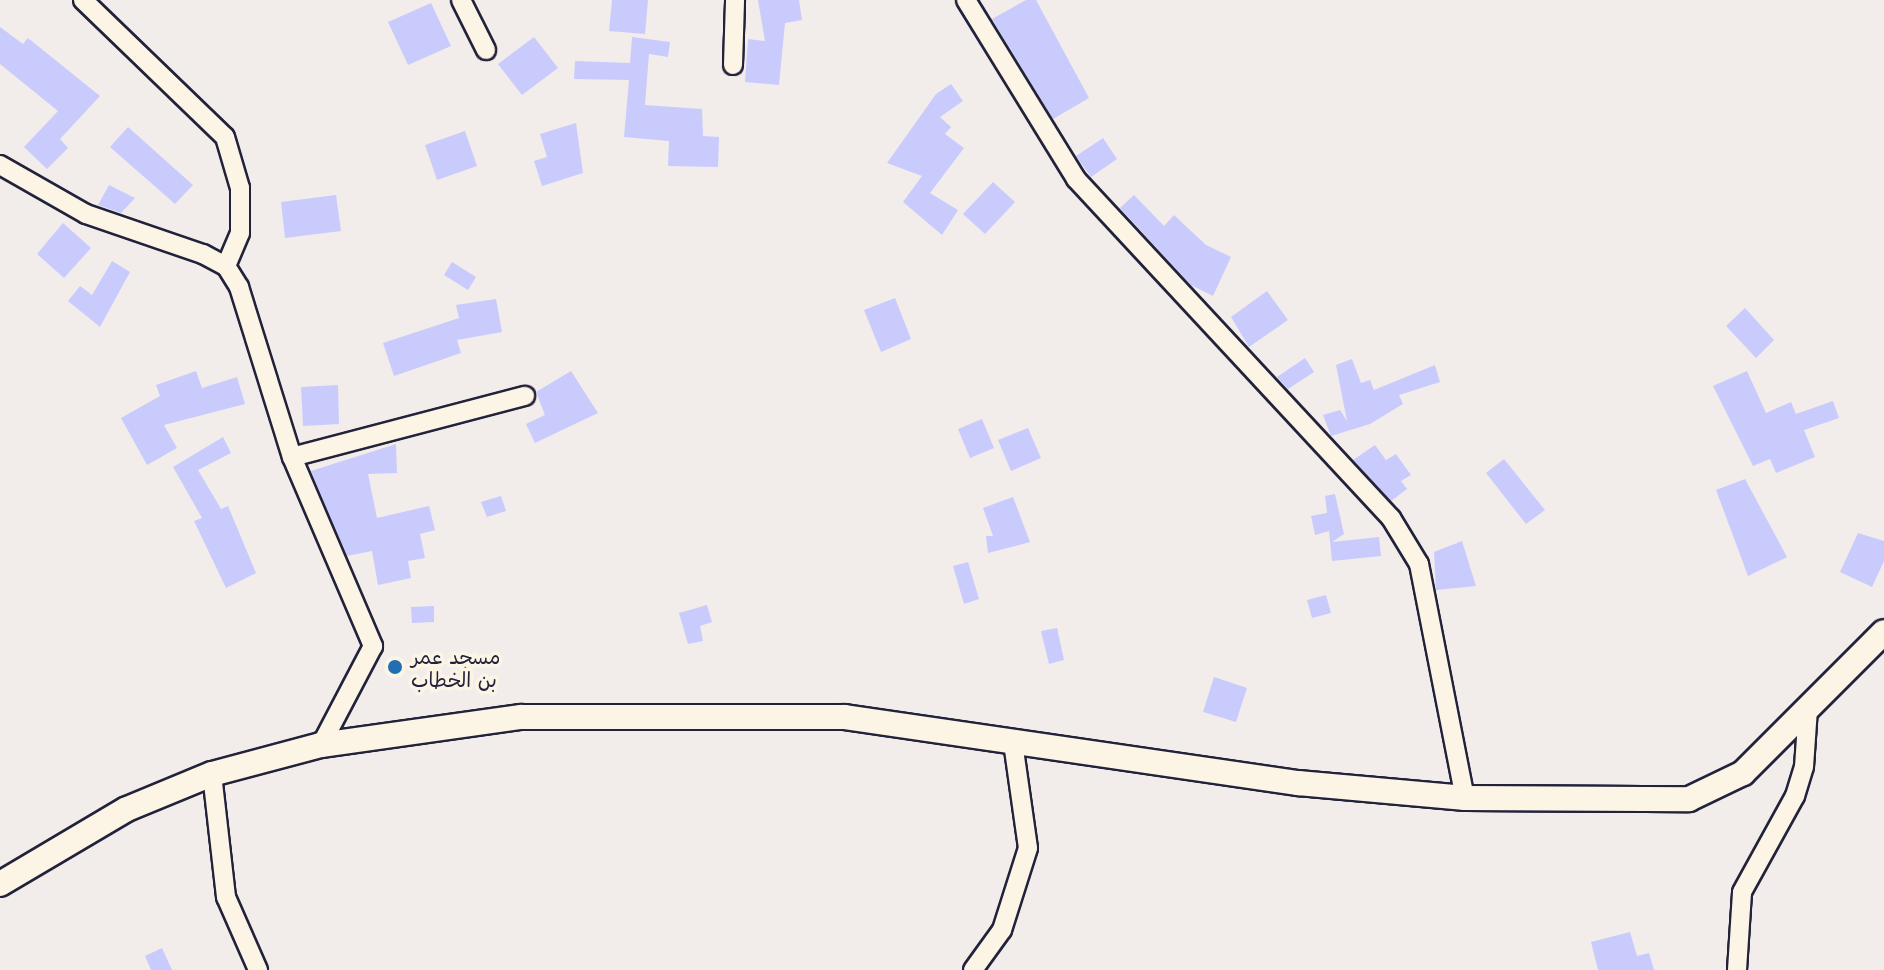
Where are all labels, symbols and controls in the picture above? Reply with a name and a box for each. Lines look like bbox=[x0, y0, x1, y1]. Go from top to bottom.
place label: مسجد عمر بن الخطاب bbox=[411, 644, 500, 691]
marker: مسجد عمر بن الخطاب bbox=[386, 658, 404, 676]

